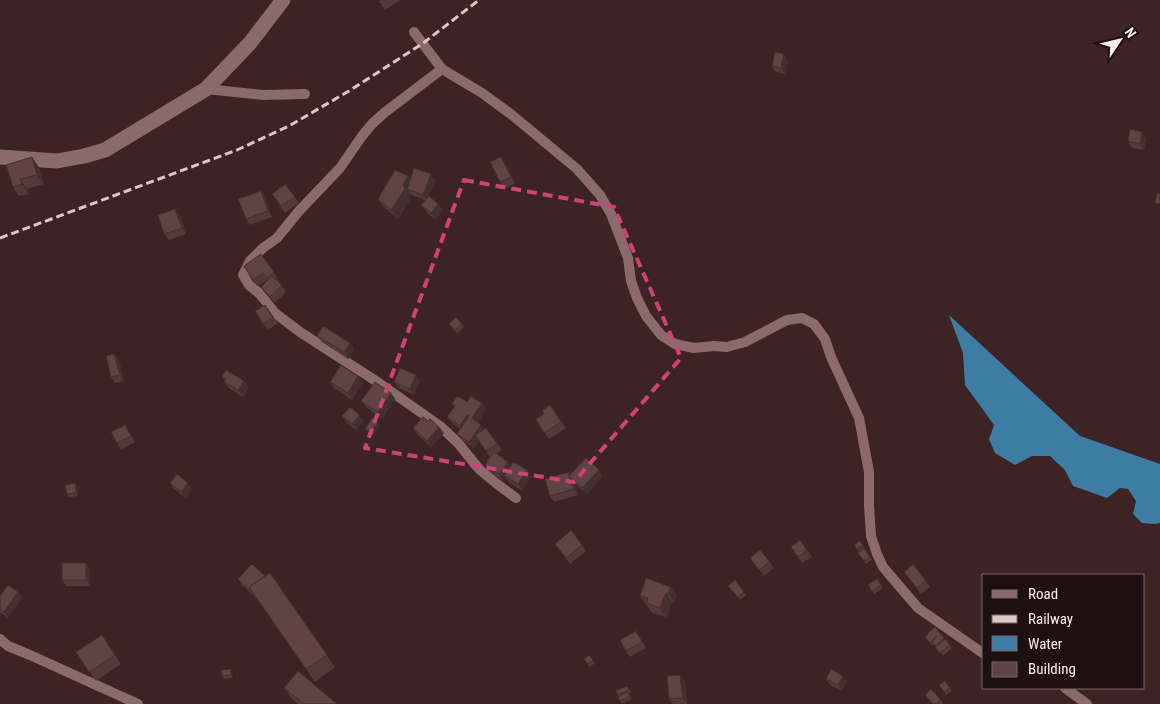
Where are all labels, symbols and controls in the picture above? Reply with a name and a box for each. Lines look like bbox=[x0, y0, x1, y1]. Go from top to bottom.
north arrow bbox=[1095, 15, 1145, 65]
text: N bbox=[1122, 24, 1140, 41]
legend bbox=[982, 574, 1145, 689]
text: Road bbox=[1028, 585, 1058, 603]
text: Railway bbox=[1028, 610, 1073, 628]
text: Water bbox=[1028, 635, 1063, 653]
text: Building bbox=[1028, 660, 1076, 678]

